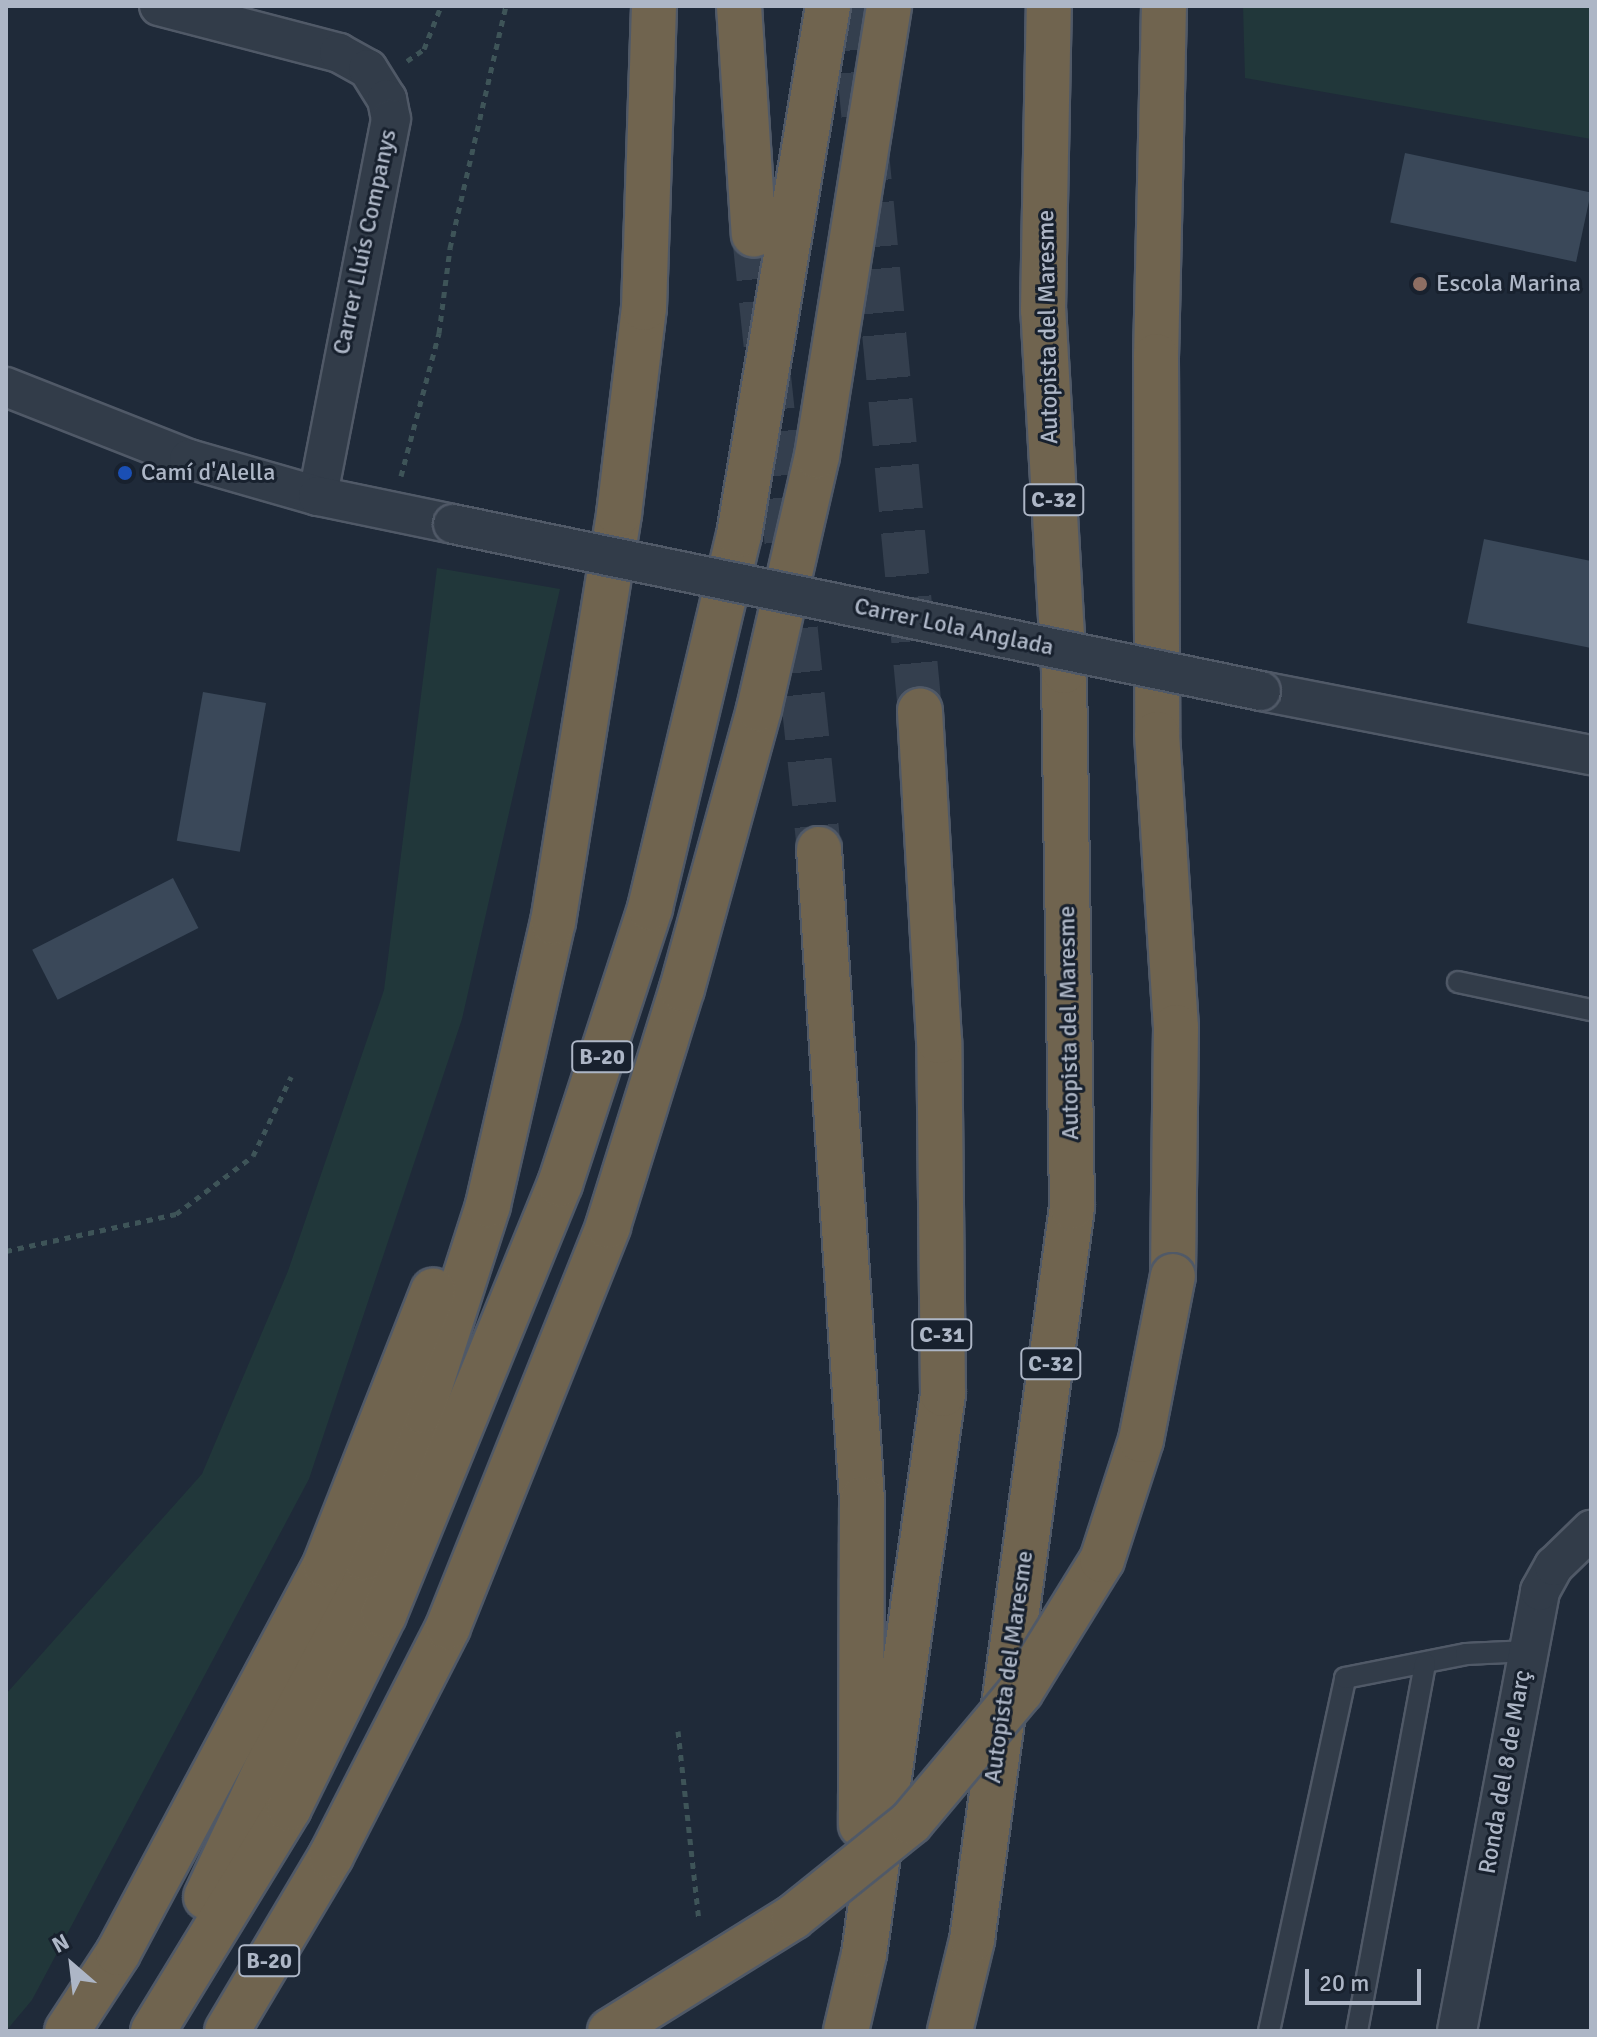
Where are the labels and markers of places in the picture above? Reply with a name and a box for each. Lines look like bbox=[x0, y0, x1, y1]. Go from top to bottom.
place label: Escola Marina bbox=[1436, 270, 1581, 298]
marker: Escola Marina bbox=[1411, 275, 1429, 293]
place label: Camí d'Alella bbox=[141, 459, 275, 487]
marker: Camí d'Alella bbox=[116, 464, 134, 482]

